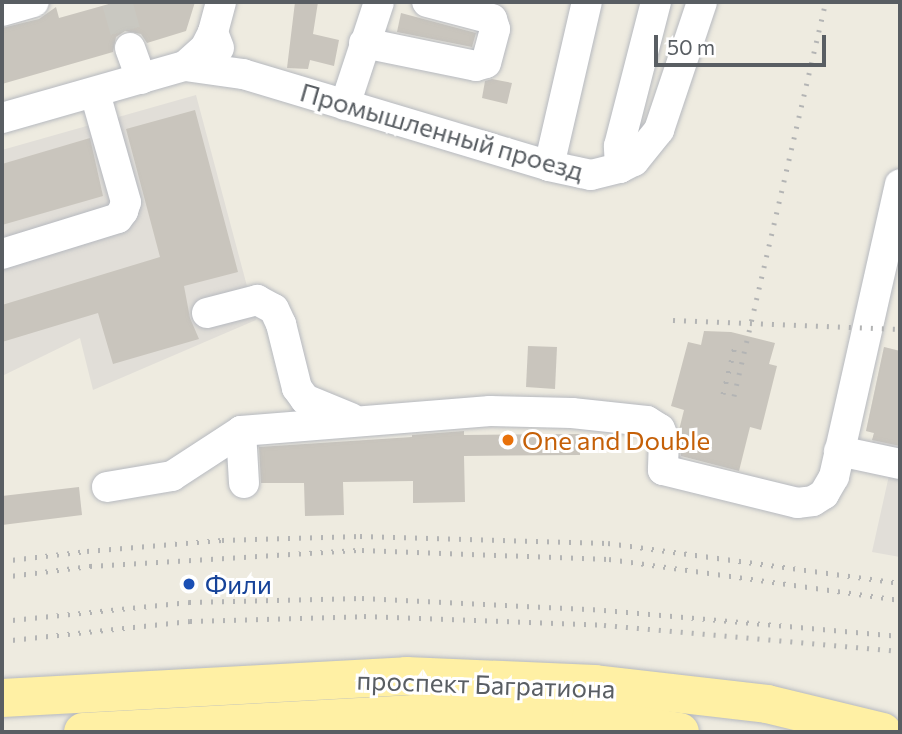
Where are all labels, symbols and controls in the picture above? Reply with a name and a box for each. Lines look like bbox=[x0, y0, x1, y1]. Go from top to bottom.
scale bar bbox=[657, 21, 828, 65]
text: 50 m bbox=[667, 34, 715, 59]
street label: Промышленный проезд bbox=[297, 76, 587, 186]
place label: One and Double bbox=[522, 424, 710, 456]
marker: One and Double bbox=[500, 432, 516, 448]
place label: Фили bbox=[205, 568, 272, 600]
marker: Фили bbox=[179, 574, 199, 594]
street label: проспект Багратиона bbox=[356, 664, 616, 704]

